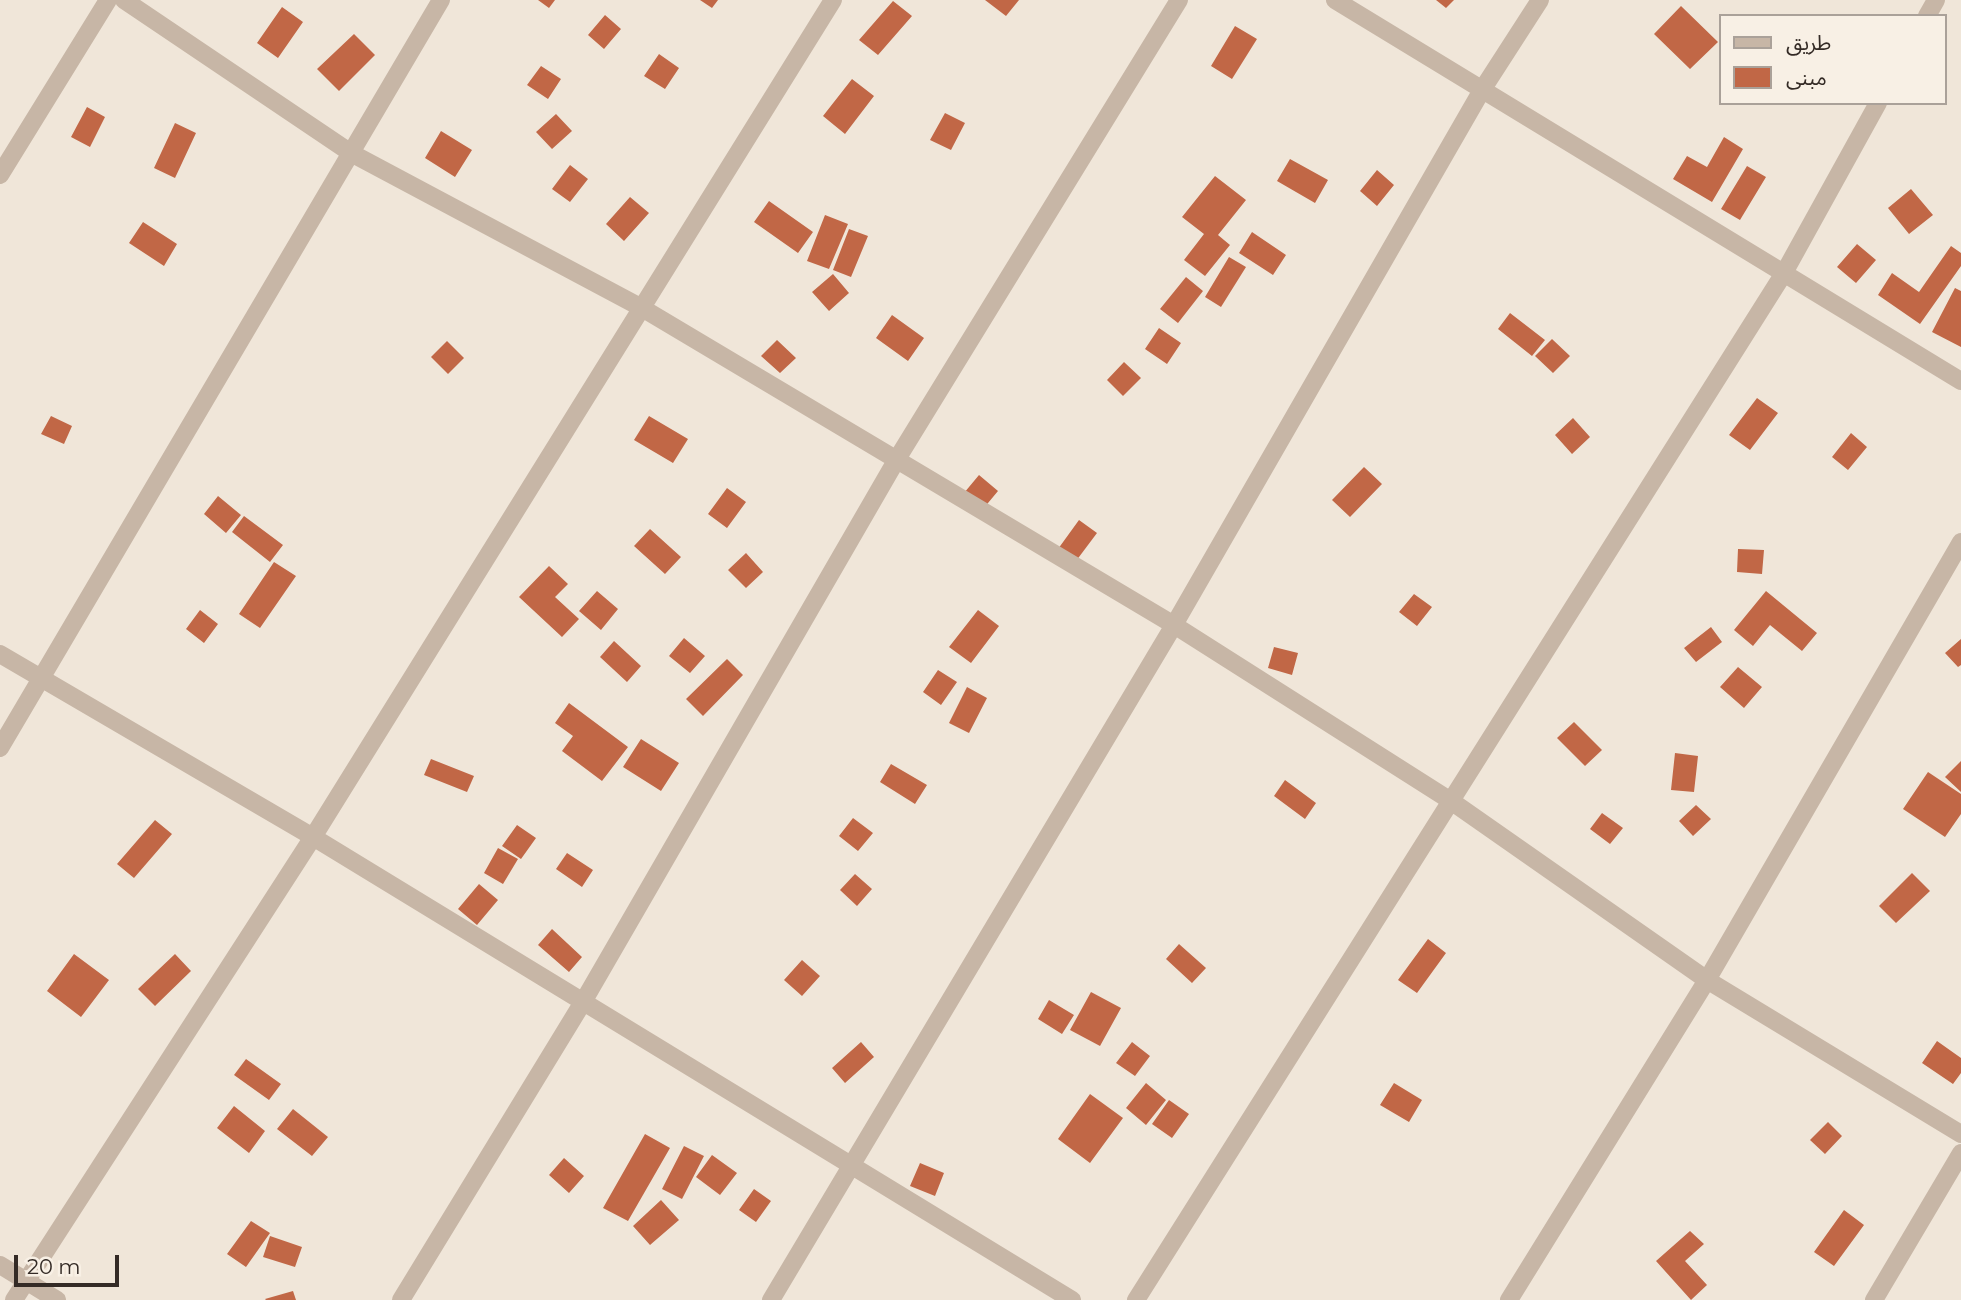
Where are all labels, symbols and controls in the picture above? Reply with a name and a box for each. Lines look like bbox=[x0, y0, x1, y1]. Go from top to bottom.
legend bbox=[1720, 14, 1947, 105]
text: طريق bbox=[1786, 30, 1831, 55]
text: مبنى bbox=[1786, 65, 1827, 90]
scale bar bbox=[18, 1240, 122, 1284]
text: 20 m bbox=[27, 1254, 81, 1279]

